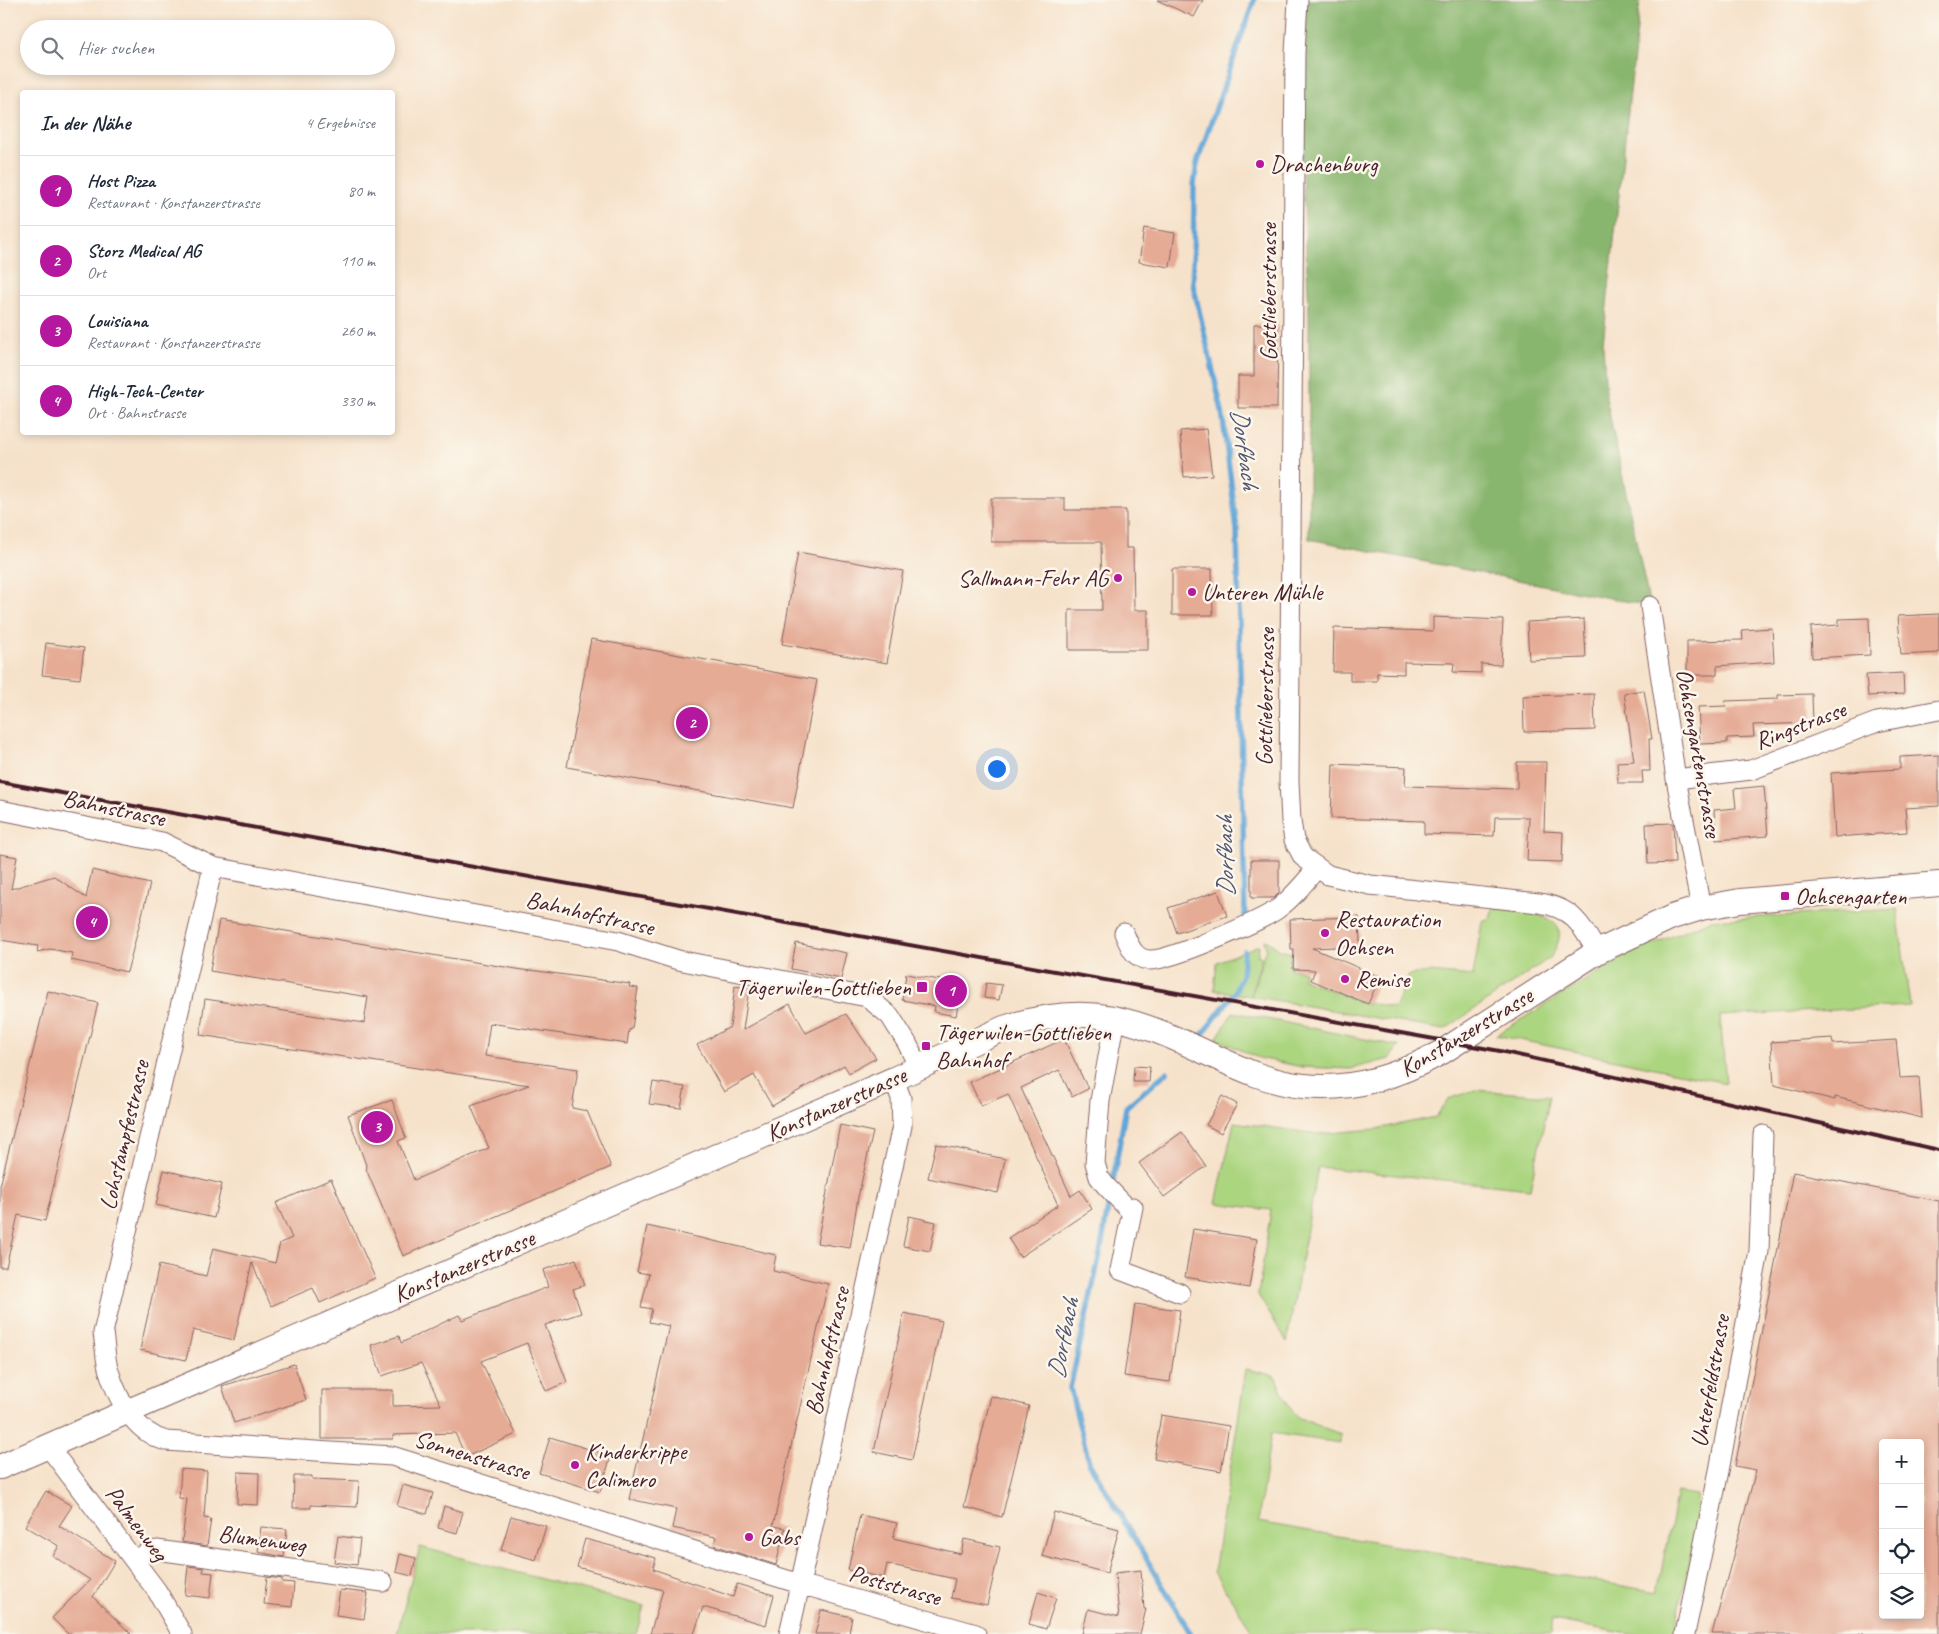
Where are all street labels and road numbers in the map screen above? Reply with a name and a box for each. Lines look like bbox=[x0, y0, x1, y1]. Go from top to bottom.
street label: Gottlieberstrasse bbox=[1253, 221, 1283, 361]
street label: Gottlieberstrasse bbox=[1249, 626, 1281, 766]
street label: Ochsengartenstrasse bbox=[1669, 666, 1729, 842]
street label: Ringstrasse bbox=[1750, 693, 1852, 756]
street label: Bahnstrasse bbox=[60, 783, 170, 834]
street label: Bahnhofstrasse bbox=[523, 884, 659, 943]
street label: Konstanzerstrasse bbox=[1394, 979, 1540, 1083]
street label: Lohstampfestrasse bbox=[92, 1055, 156, 1213]
street label: Konstanzerstrasse bbox=[761, 1059, 913, 1148]
street label: Konstanzerstrasse bbox=[389, 1222, 541, 1309]
street label: Bahnhofstrasse bbox=[798, 1282, 857, 1418]
street label: Unterfeldstrasse bbox=[1684, 1310, 1737, 1449]
street label: Sonnenstrasse bbox=[411, 1423, 535, 1487]
street label: Palmenweg bbox=[99, 1479, 177, 1569]
street label: Blumenweg bbox=[217, 1518, 310, 1560]
street label: Poststrasse bbox=[846, 1558, 946, 1613]

